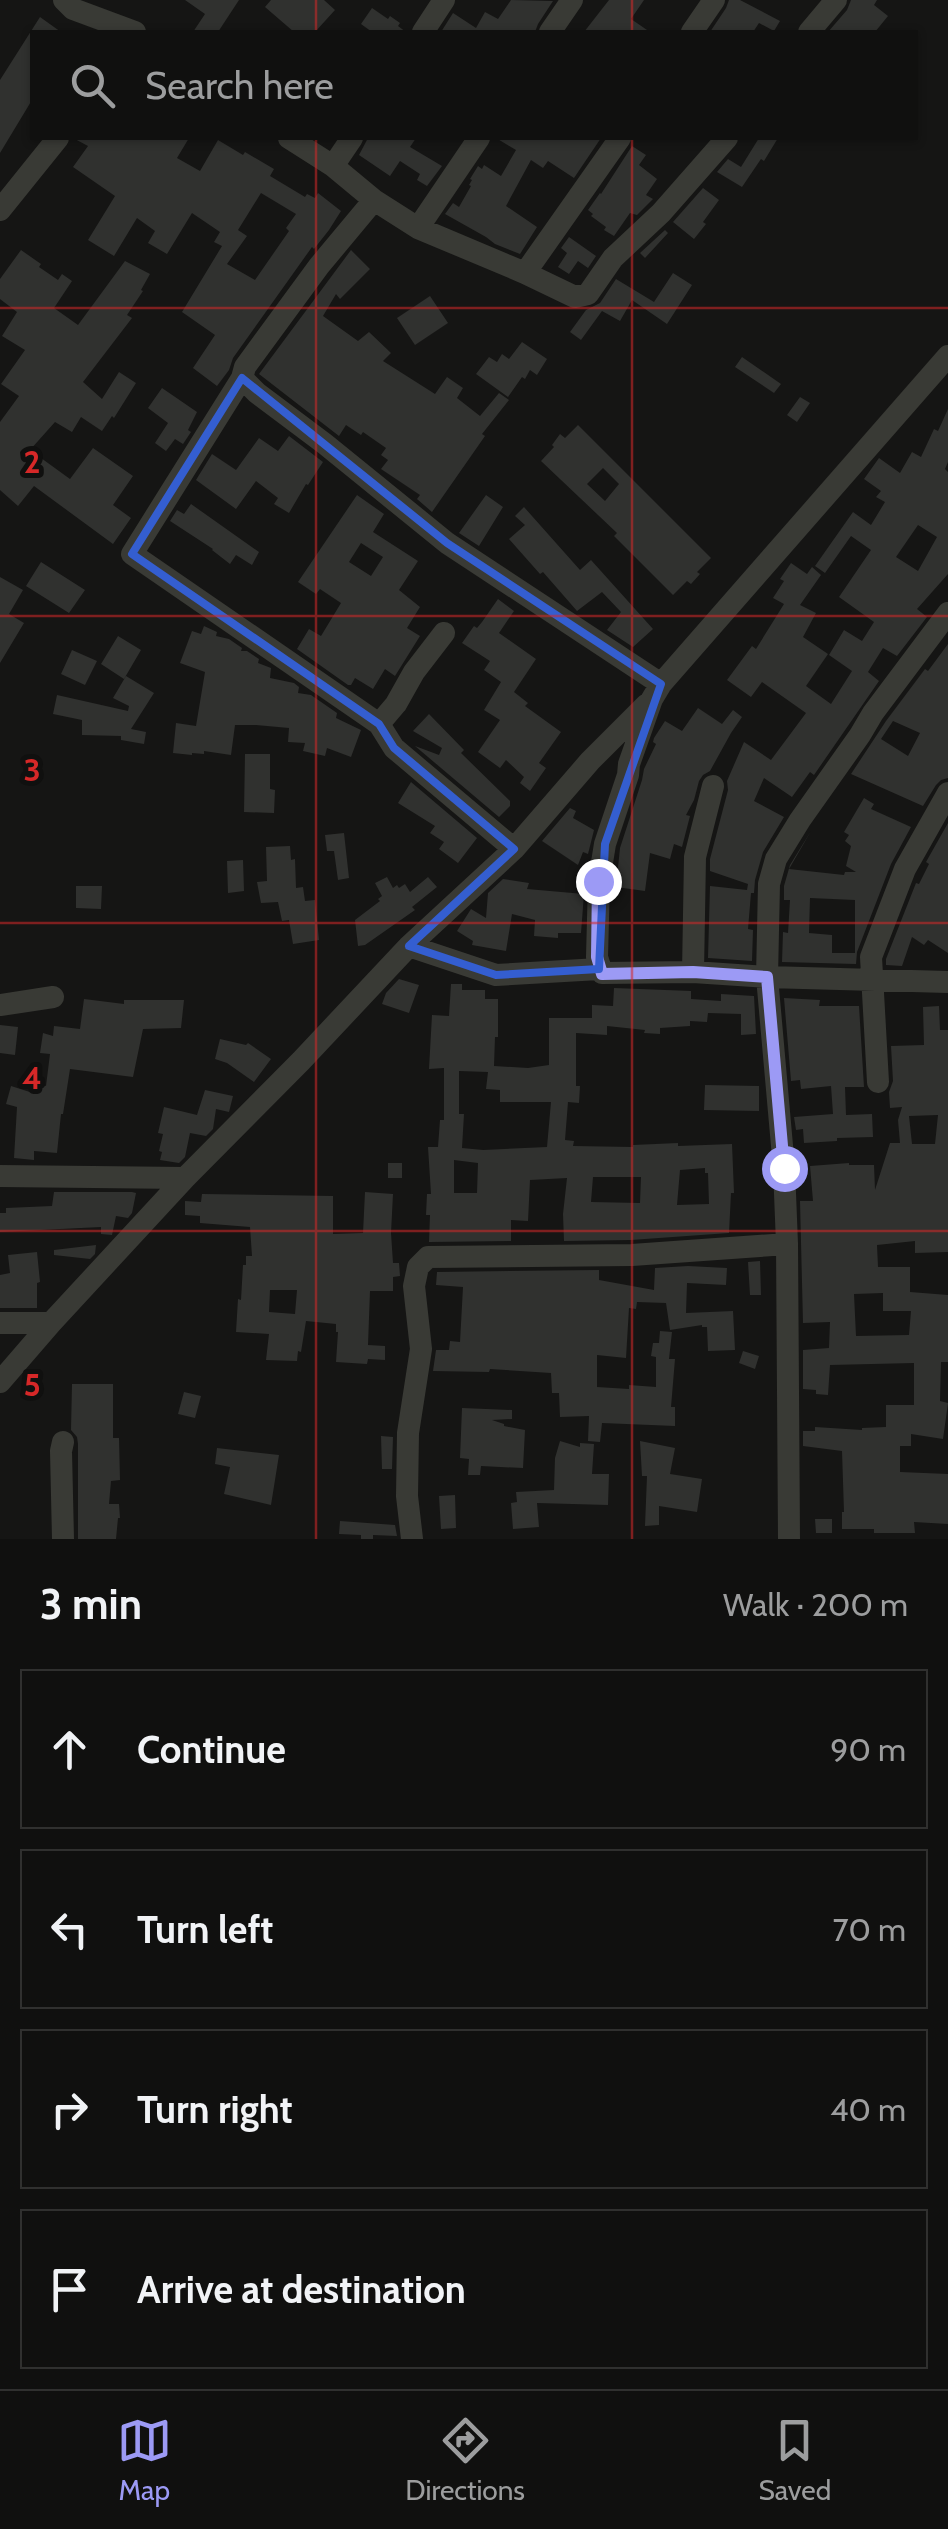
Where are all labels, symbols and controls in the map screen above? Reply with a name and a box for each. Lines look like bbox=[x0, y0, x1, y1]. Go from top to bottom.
search box bbox=[30, 30, 918, 140]
icon: search bbox=[65, 58, 120, 113]
text: Search here bbox=[145, 62, 334, 109]
text: 2 bbox=[24, 442, 40, 481]
text: 3 bbox=[23, 750, 41, 789]
route end bbox=[576, 859, 622, 905]
text: 4 bbox=[22, 1058, 42, 1097]
route start bbox=[762, 1146, 808, 1192]
text: 5 bbox=[23, 1365, 41, 1404]
text: 3 min bbox=[40, 1578, 142, 1630]
text: Walk · 200 m bbox=[723, 1585, 908, 1624]
icon: ahead bbox=[42, 1722, 97, 1777]
text: Continue bbox=[137, 1726, 286, 1773]
text: 90 m bbox=[830, 1730, 906, 1769]
icon: left bbox=[42, 1902, 97, 1957]
text: Turn left bbox=[137, 1906, 273, 1953]
text: 70 m bbox=[833, 1910, 906, 1949]
icon: right bbox=[42, 2082, 97, 2137]
text: Turn right bbox=[137, 2086, 293, 2133]
text: 40 m bbox=[830, 2090, 906, 2129]
icon: arrive bbox=[42, 2262, 97, 2317]
text: Arrive at destination bbox=[137, 2266, 466, 2313]
tab: Map bbox=[117, 2413, 172, 2507]
tab: Directions bbox=[405, 2413, 525, 2507]
tab: Saved bbox=[759, 2413, 831, 2507]

